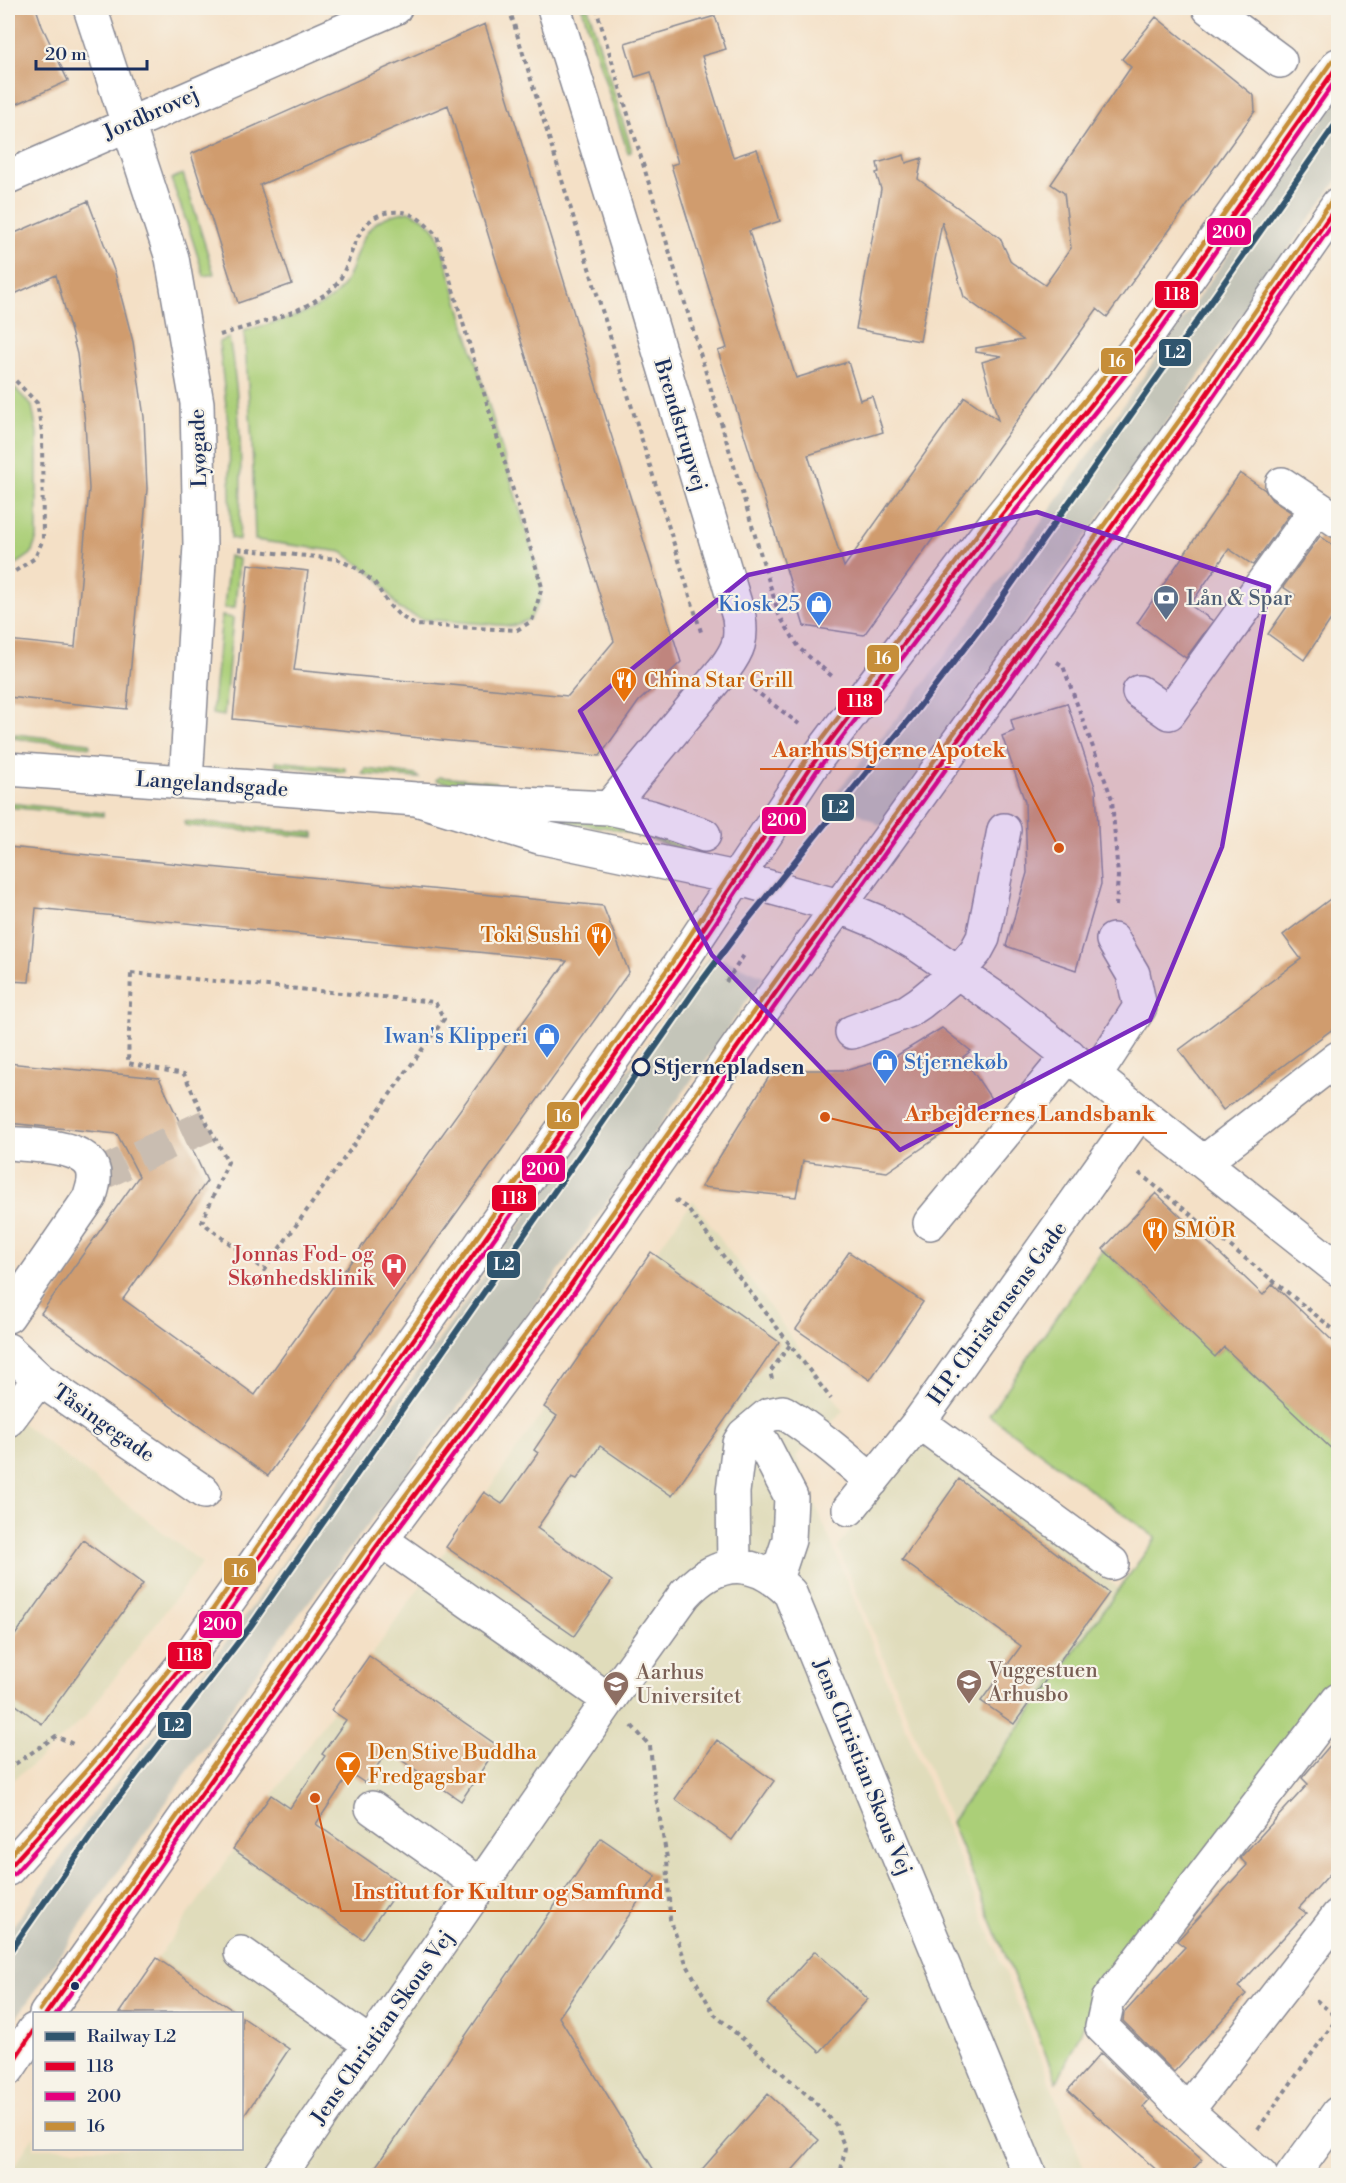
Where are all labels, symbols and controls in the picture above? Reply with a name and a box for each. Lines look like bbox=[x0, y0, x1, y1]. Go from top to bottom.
scale bar bbox=[36, 33, 147, 71]
text: 20 m bbox=[45, 43, 87, 66]
street label: Jordbrovej bbox=[99, 81, 203, 147]
line badge: 200 bbox=[1206, 217, 1252, 246]
text: 200 bbox=[1212, 223, 1246, 243]
line badge: 118 bbox=[1154, 280, 1199, 309]
text: 118 bbox=[1164, 285, 1190, 305]
line badge: L2 bbox=[1158, 338, 1192, 367]
text: L2 bbox=[1165, 343, 1185, 363]
line badge: 16 bbox=[1100, 347, 1134, 375]
text: 16 bbox=[1108, 352, 1126, 372]
street label: Brendstrupvej bbox=[647, 355, 712, 495]
street label: Lyøgade bbox=[185, 408, 213, 488]
bank icon: Lån & Spar bbox=[1151, 583, 1181, 621]
place label: Lån & Spar bbox=[1186, 586, 1292, 612]
shop icon: Kiosk 25 bbox=[804, 589, 834, 627]
place label: Kiosk 25 bbox=[718, 592, 800, 618]
line badge: 16 bbox=[866, 644, 900, 673]
text: 16 bbox=[874, 649, 892, 669]
restaurant icon: China Star Grill bbox=[609, 665, 639, 703]
place label: China Star Grill bbox=[644, 668, 794, 694]
line badge: 118 bbox=[837, 687, 883, 716]
text: 118 bbox=[847, 692, 873, 712]
callout: Aarhus Stjerne Apotek bbox=[760, 729, 1018, 769]
text: Aarhus Stjerne Apotek bbox=[771, 737, 1006, 764]
street label: Langelandsgade bbox=[135, 767, 289, 803]
line badge: L2 bbox=[821, 793, 855, 822]
text: L2 bbox=[828, 798, 848, 818]
line badge: 200 bbox=[761, 806, 807, 835]
text: 200 bbox=[767, 811, 801, 831]
restaurant icon: Toki Sushi bbox=[584, 920, 614, 958]
place label: Toki Sushi bbox=[480, 923, 580, 949]
shop icon: Iwan's Klipperi bbox=[532, 1021, 562, 1059]
place label: Iwan's Klipperi bbox=[384, 1024, 528, 1050]
shop icon: Stjernekøb bbox=[870, 1047, 900, 1085]
place label: Stjernekøb bbox=[904, 1050, 1008, 1076]
place label: Stjernepladsen bbox=[654, 1055, 805, 1081]
marker: Stjernepladsen bbox=[632, 1058, 650, 1076]
callout: Arbejdernes Landsbank bbox=[892, 1093, 1167, 1133]
line badge: 16 bbox=[546, 1101, 580, 1130]
text: Arbejdernes Landsbank bbox=[904, 1101, 1156, 1128]
text: 16 bbox=[554, 1107, 572, 1127]
line badge: 200 bbox=[521, 1154, 566, 1183]
text: 200 bbox=[526, 1160, 560, 1180]
line badge: 118 bbox=[491, 1184, 537, 1212]
text: 118 bbox=[501, 1189, 527, 1209]
restaurant icon: SMÖR bbox=[1140, 1215, 1170, 1253]
place label: SMÖR bbox=[1174, 1216, 1236, 1244]
street label: H.P. Christensens Gade bbox=[923, 1217, 1073, 1410]
place label: Jonnas Fod- og Skønhedsklinik bbox=[228, 1242, 375, 1292]
line badge: L2 bbox=[486, 1250, 521, 1279]
hospital icon: Jonnas Fod- og Skønhedsklinik bbox=[379, 1251, 409, 1289]
text: L2 bbox=[494, 1255, 514, 1275]
street label: Tåsingegade bbox=[48, 1379, 159, 1468]
line badge: 16 bbox=[223, 1557, 257, 1586]
text: 16 bbox=[231, 1562, 249, 1582]
line badge: 200 bbox=[198, 1610, 243, 1639]
text: 200 bbox=[203, 1615, 237, 1635]
line badge: 118 bbox=[167, 1641, 212, 1670]
text: 118 bbox=[177, 1646, 203, 1666]
street label: Jens Christian Skous Vej bbox=[806, 1654, 917, 1879]
place label: Vuggestuen Århusbo bbox=[987, 1658, 1098, 1708]
place label: Aarhus Universitet bbox=[635, 1660, 742, 1710]
school or university icon: Vuggestuen Århusbo bbox=[954, 1667, 984, 1705]
school or university icon: Aarhus Universitet bbox=[601, 1669, 631, 1707]
line badge: L2 bbox=[157, 1711, 192, 1739]
text: L2 bbox=[164, 1716, 184, 1736]
place label: Den Stive Buddha Fredgagsbar bbox=[368, 1740, 537, 1790]
bar icon: Den Stive Buddha Fredgagsbar bbox=[333, 1749, 363, 1787]
callout: Institut for Kultur og Samfund bbox=[341, 1871, 676, 1911]
text: Institut for Kultur og Samfund bbox=[354, 1879, 664, 1906]
street label: Jens Christian Skous Vej bbox=[305, 1925, 460, 2130]
unlabelled marker bbox=[69, 1980, 81, 1992]
legend bbox=[33, 2012, 243, 2150]
text: Railway L2 bbox=[87, 2025, 176, 2048]
text: 118 bbox=[87, 2055, 114, 2078]
text: 200 bbox=[87, 2085, 121, 2108]
text: 16 bbox=[87, 2115, 105, 2138]

